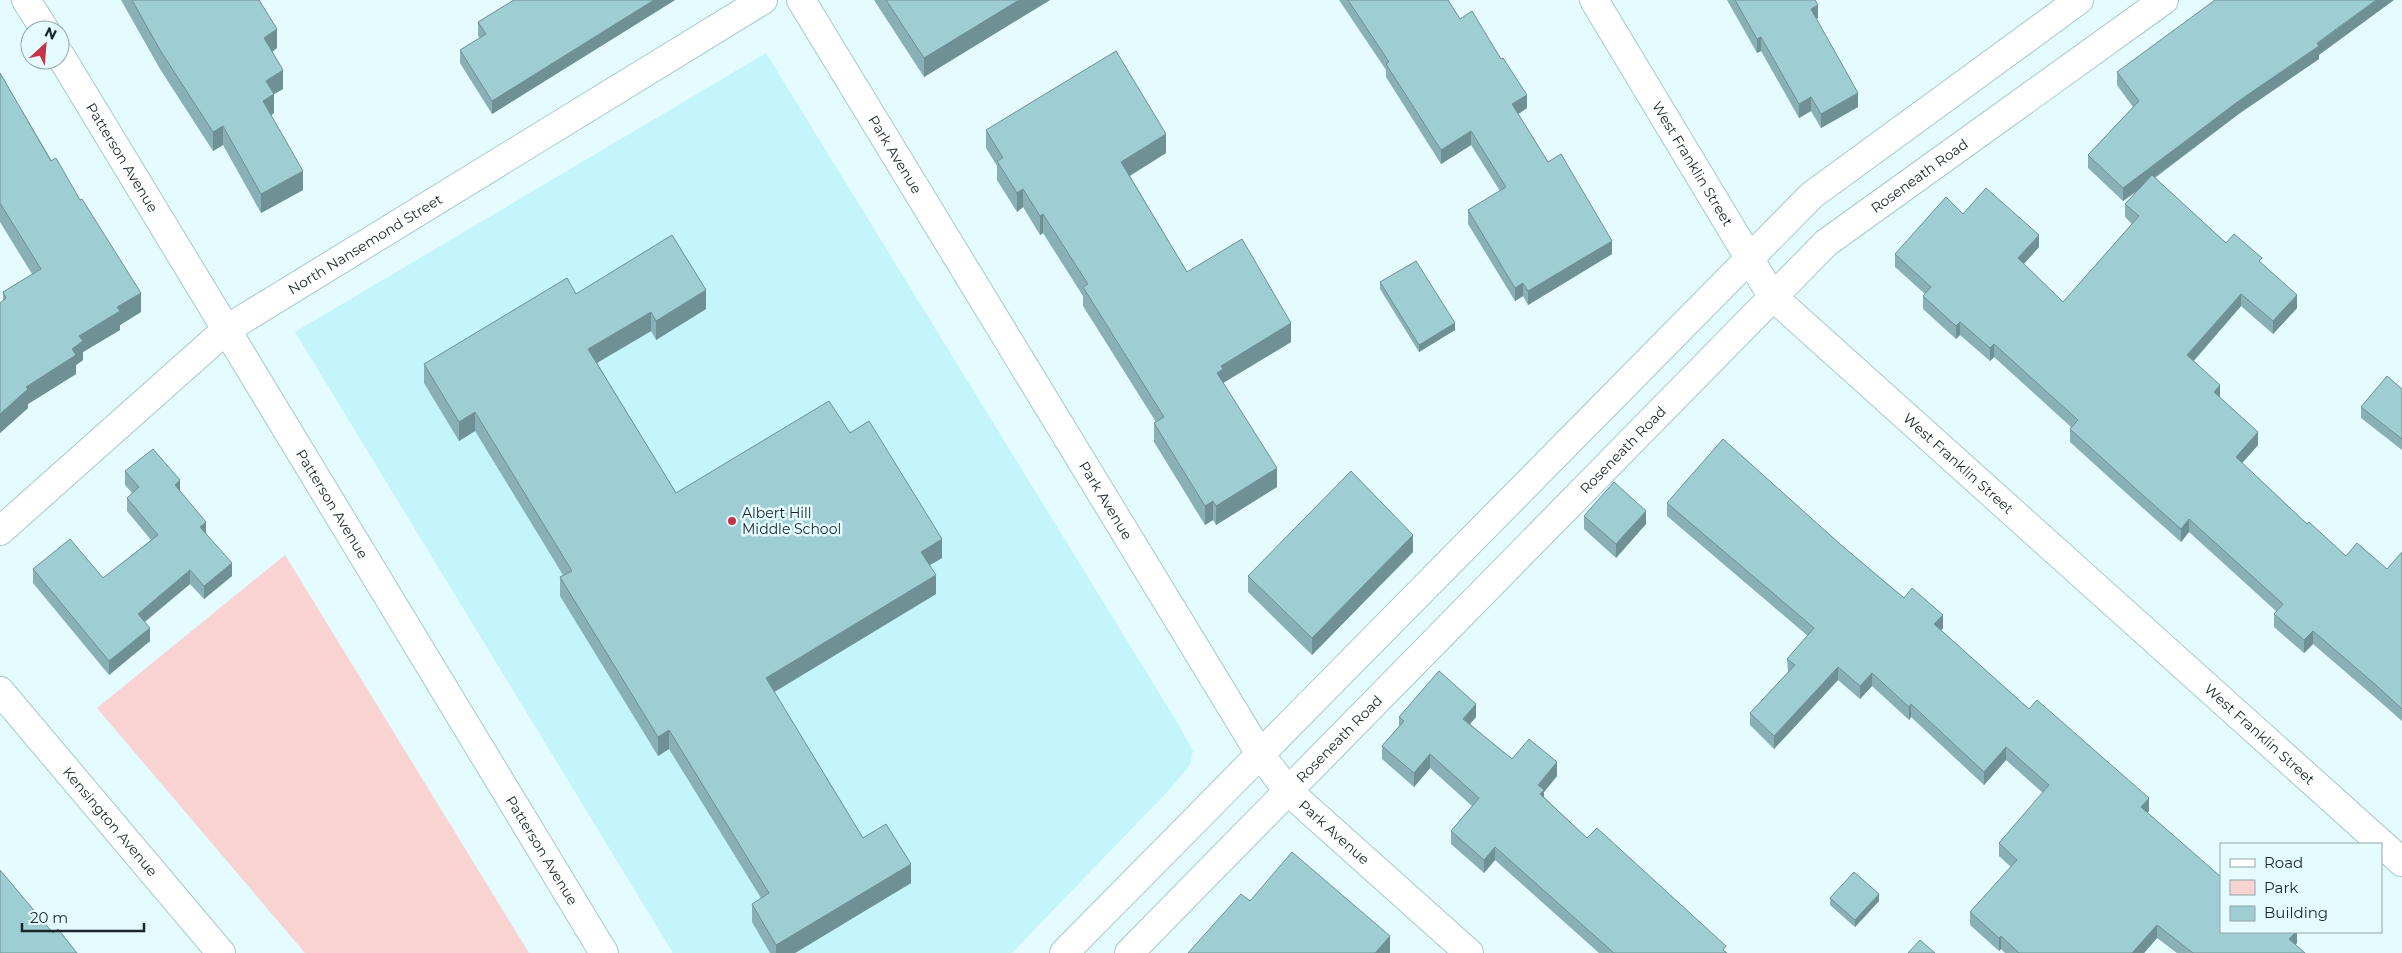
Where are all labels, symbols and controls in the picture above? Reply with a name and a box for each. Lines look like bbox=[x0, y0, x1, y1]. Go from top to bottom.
north arrow bbox=[20, 20, 70, 70]
text: N bbox=[42, 23, 60, 44]
street label: West Franklin Street bbox=[1648, 98, 1737, 230]
street label: Patterson Avenue bbox=[82, 100, 162, 216]
street label: Park Avenue bbox=[864, 112, 926, 197]
street label: Roseneath Road bbox=[1867, 135, 1972, 217]
street label: North Nansemond Street bbox=[285, 190, 446, 298]
street label: Roseneath Road bbox=[1576, 402, 1670, 497]
street label: West Franklin Street bbox=[1899, 409, 2018, 518]
street label: Patterson Avenue bbox=[292, 446, 372, 562]
street label: Park Avenue bbox=[1075, 458, 1136, 543]
place label: Albert Hill Middle School bbox=[742, 504, 841, 538]
marker: Albert Hill Middle School bbox=[726, 515, 738, 527]
street label: West Franklin Street bbox=[2201, 680, 2319, 789]
street label: Roseneath Road bbox=[1292, 691, 1386, 786]
street label: Kensington Avenue bbox=[59, 763, 161, 880]
street label: Patterson Avenue bbox=[502, 792, 582, 908]
street label: Park Avenue bbox=[1295, 796, 1373, 869]
legend bbox=[2220, 843, 2382, 933]
text: Road bbox=[2264, 853, 2303, 872]
text: Park bbox=[2264, 878, 2298, 897]
scale bar bbox=[22, 900, 145, 932]
text: Building bbox=[2264, 903, 2328, 922]
text: 20 m bbox=[30, 908, 68, 927]

